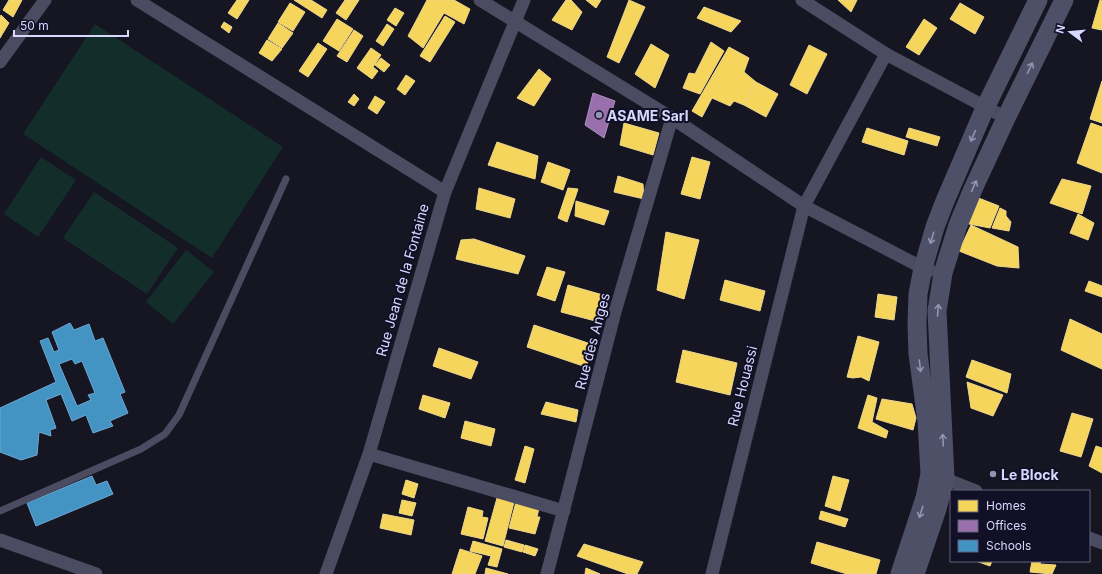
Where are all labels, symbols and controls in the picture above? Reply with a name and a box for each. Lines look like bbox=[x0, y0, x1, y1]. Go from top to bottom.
scale bar bbox=[14, 12, 128, 38]
north arrow bbox=[1050, 12, 1090, 52]
text: 50 m bbox=[20, 18, 49, 33]
text: N bbox=[1053, 23, 1068, 35]
one-way arrow bbox=[1027, 63, 1034, 75]
place label: ASAME Sarl bbox=[607, 107, 689, 124]
marker: ASAME Sarl bbox=[594, 110, 604, 120]
one-way arrow bbox=[968, 130, 976, 142]
one-way arrow bbox=[971, 180, 979, 192]
street label: Rue Jean de la Fontaine bbox=[372, 202, 432, 358]
one-way arrow bbox=[928, 231, 935, 244]
street label: Rue des Anges bbox=[571, 291, 613, 391]
one-way arrow bbox=[934, 304, 941, 317]
street label: Rue Houassi bbox=[724, 344, 760, 428]
one-way arrow bbox=[916, 359, 924, 372]
one-way arrow bbox=[940, 434, 947, 447]
place label: Le Block bbox=[1001, 466, 1059, 483]
marker: Le Block bbox=[988, 469, 998, 479]
legend bbox=[950, 490, 1090, 562]
text: Homes bbox=[986, 498, 1026, 513]
one-way arrow bbox=[916, 506, 924, 518]
text: Offices bbox=[986, 518, 1027, 533]
text: Schools bbox=[986, 538, 1031, 553]

